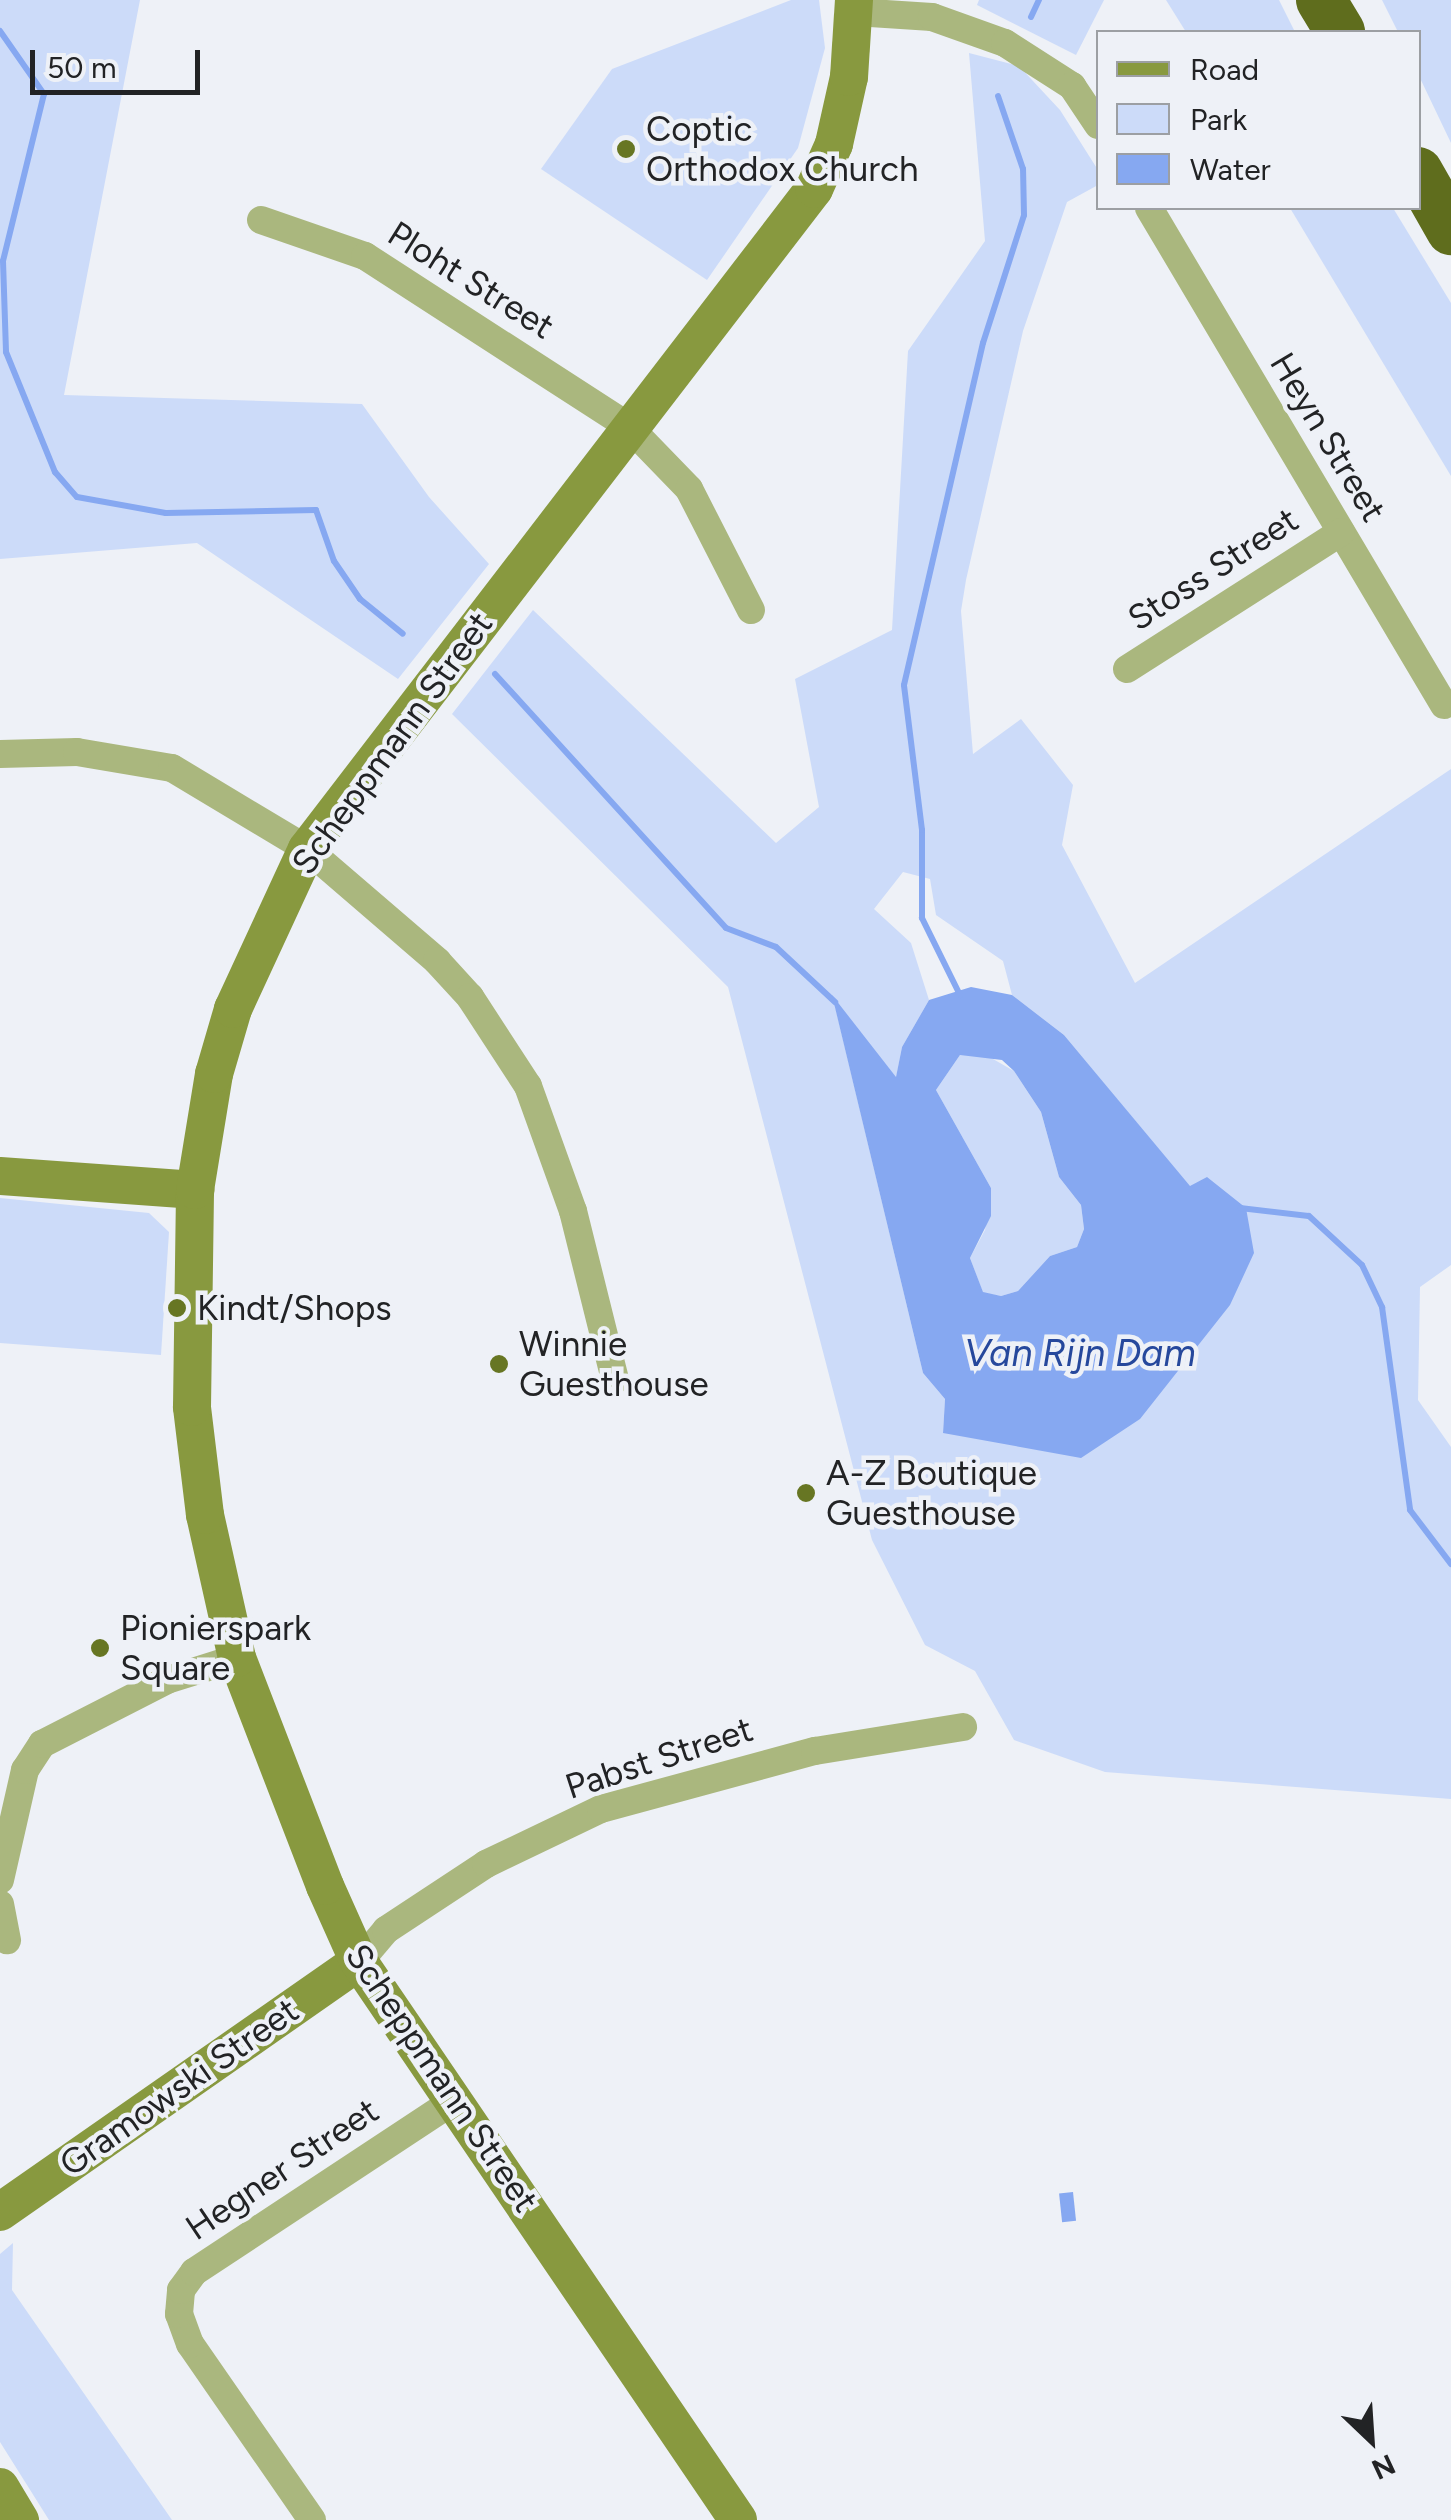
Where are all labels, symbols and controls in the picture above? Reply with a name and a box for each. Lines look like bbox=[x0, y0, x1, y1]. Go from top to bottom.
scale bar bbox=[35, 30, 205, 92]
legend bbox=[1096, 30, 1421, 210]
text: 50 m bbox=[47, 49, 116, 86]
text: Road bbox=[1190, 51, 1259, 88]
text: Park bbox=[1190, 101, 1247, 138]
place label: Coptic Orthodox Church bbox=[646, 108, 919, 190]
marker: Coptic Orthodox Church bbox=[615, 138, 637, 160]
text: Water bbox=[1190, 151, 1271, 188]
street label: Ploht Street bbox=[380, 212, 562, 348]
street label: Heyn Street bbox=[1261, 345, 1395, 529]
street label: Stoss Street bbox=[1120, 499, 1306, 639]
street label: Scheppmann Street bbox=[283, 604, 501, 882]
place label: Kindt/Shops bbox=[197, 1287, 392, 1329]
marker: Kindt/Shops bbox=[166, 1297, 188, 1319]
place label: Winnie Guesthouse bbox=[519, 1323, 709, 1405]
water label: Van Rijn Dam bbox=[964, 1331, 1196, 1377]
marker: Winnie Guesthouse bbox=[488, 1353, 510, 1375]
place label: A-Z Boutique Guesthouse bbox=[826, 1452, 1037, 1534]
marker: A-Z Boutique Guesthouse bbox=[795, 1482, 817, 1504]
place label: Pionierspark Square bbox=[120, 1607, 311, 1689]
marker: Pionierspark Square bbox=[89, 1637, 111, 1659]
street label: Pabst Street bbox=[560, 1708, 758, 1808]
street label: Scheppmann Street bbox=[337, 1936, 547, 2220]
street label: Gramowski Street bbox=[52, 1989, 306, 2185]
street label: Hegner Street bbox=[178, 2089, 386, 2249]
north arrow bbox=[1321, 2390, 1421, 2490]
text: N bbox=[1367, 2447, 1401, 2487]

